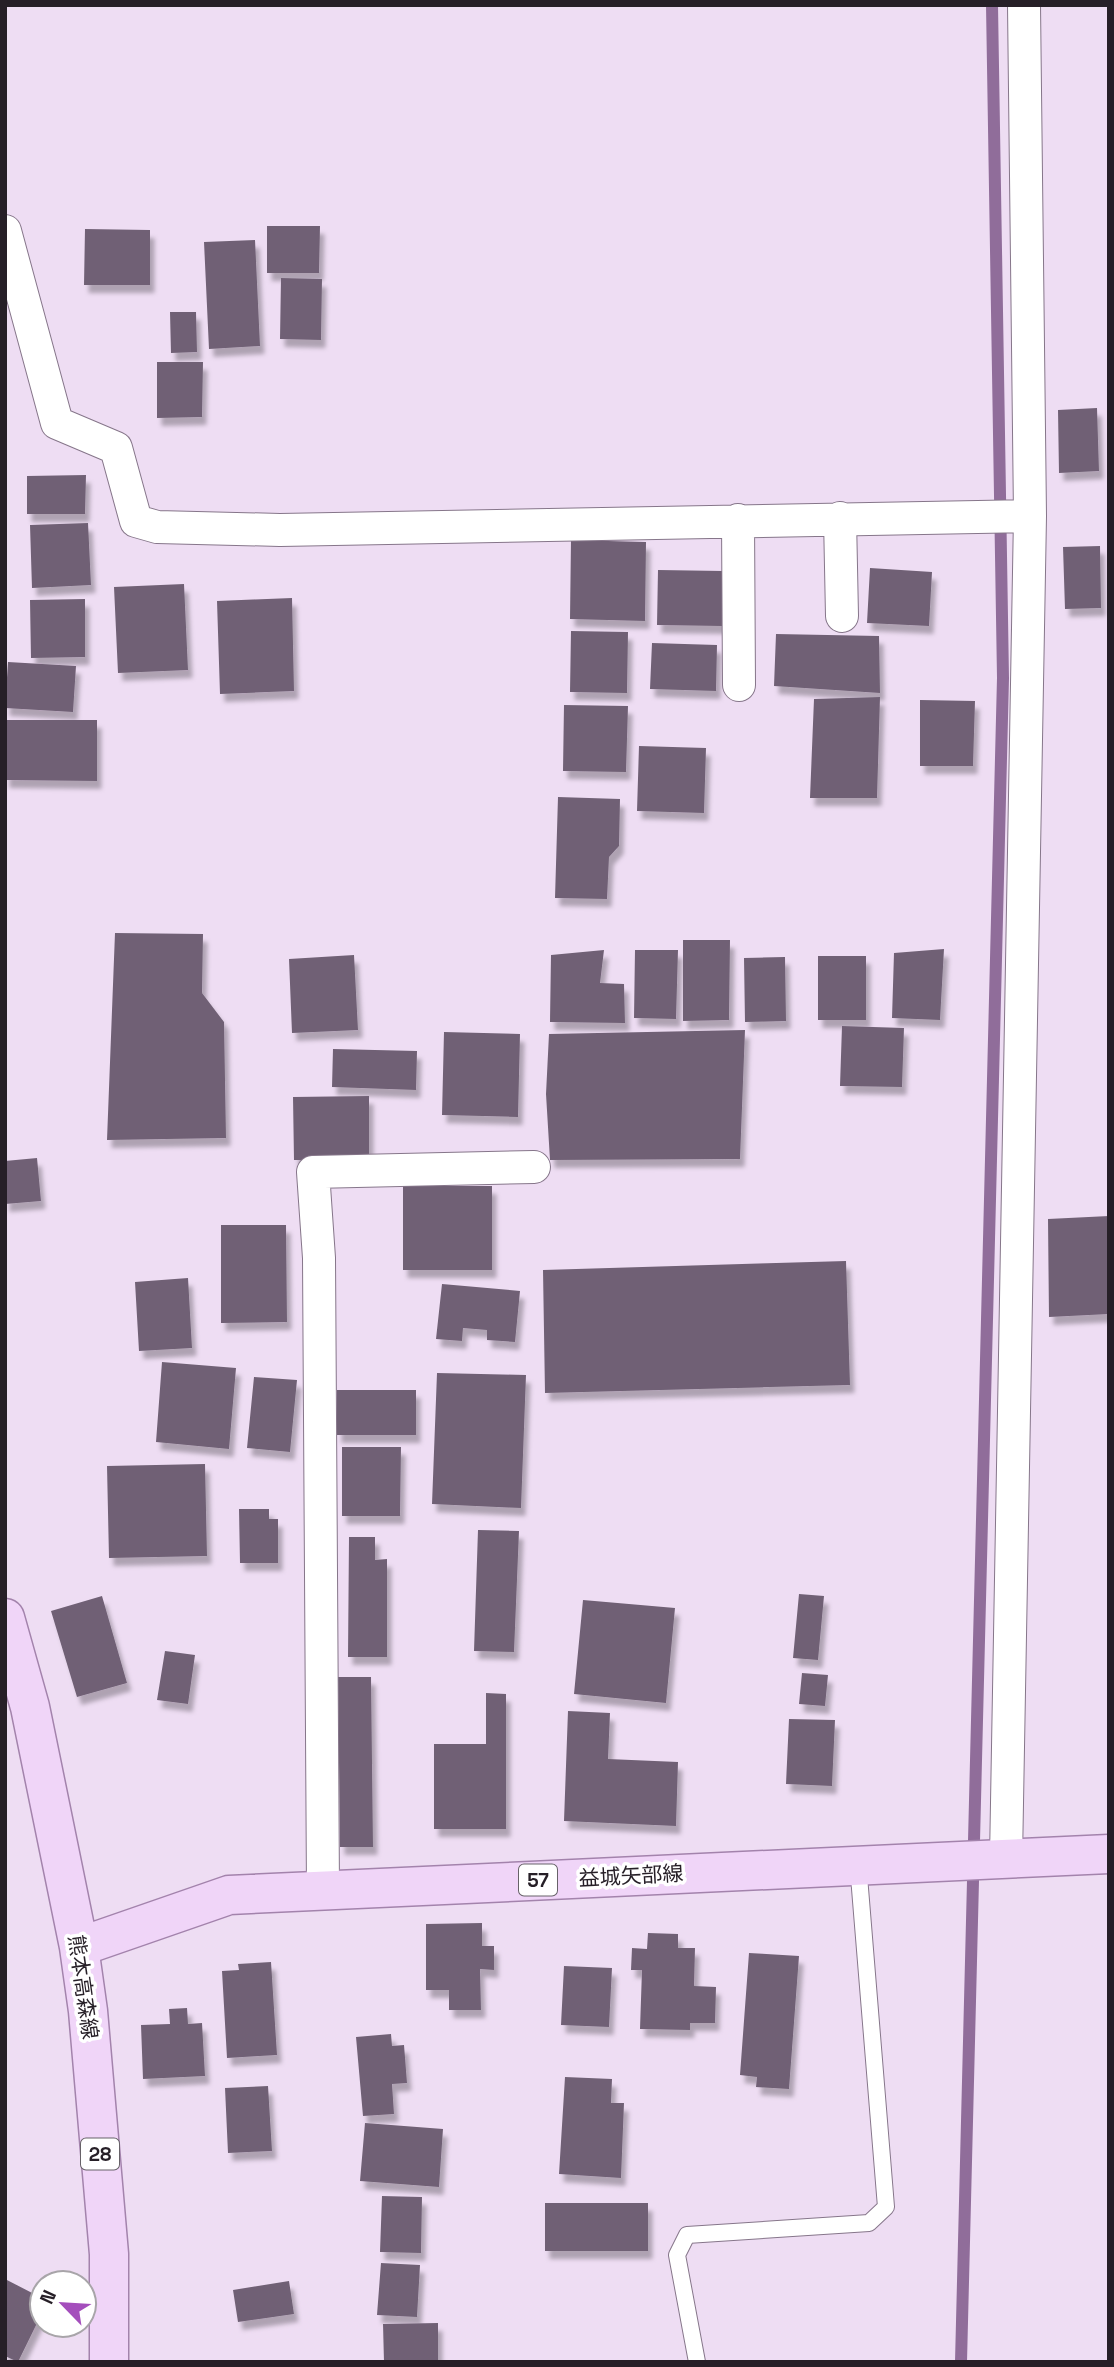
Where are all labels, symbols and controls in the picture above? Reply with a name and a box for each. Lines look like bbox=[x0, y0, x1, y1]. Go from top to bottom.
street label: 益城矢部線 bbox=[578, 1859, 684, 1892]
road number: 57 bbox=[519, 1864, 557, 1896]
street label: 熊本高森線 bbox=[63, 1933, 104, 2041]
road number: 28 bbox=[81, 2138, 119, 2170]
north arrow bbox=[28, 2269, 98, 2339]
text: N bbox=[34, 2286, 62, 2308]

